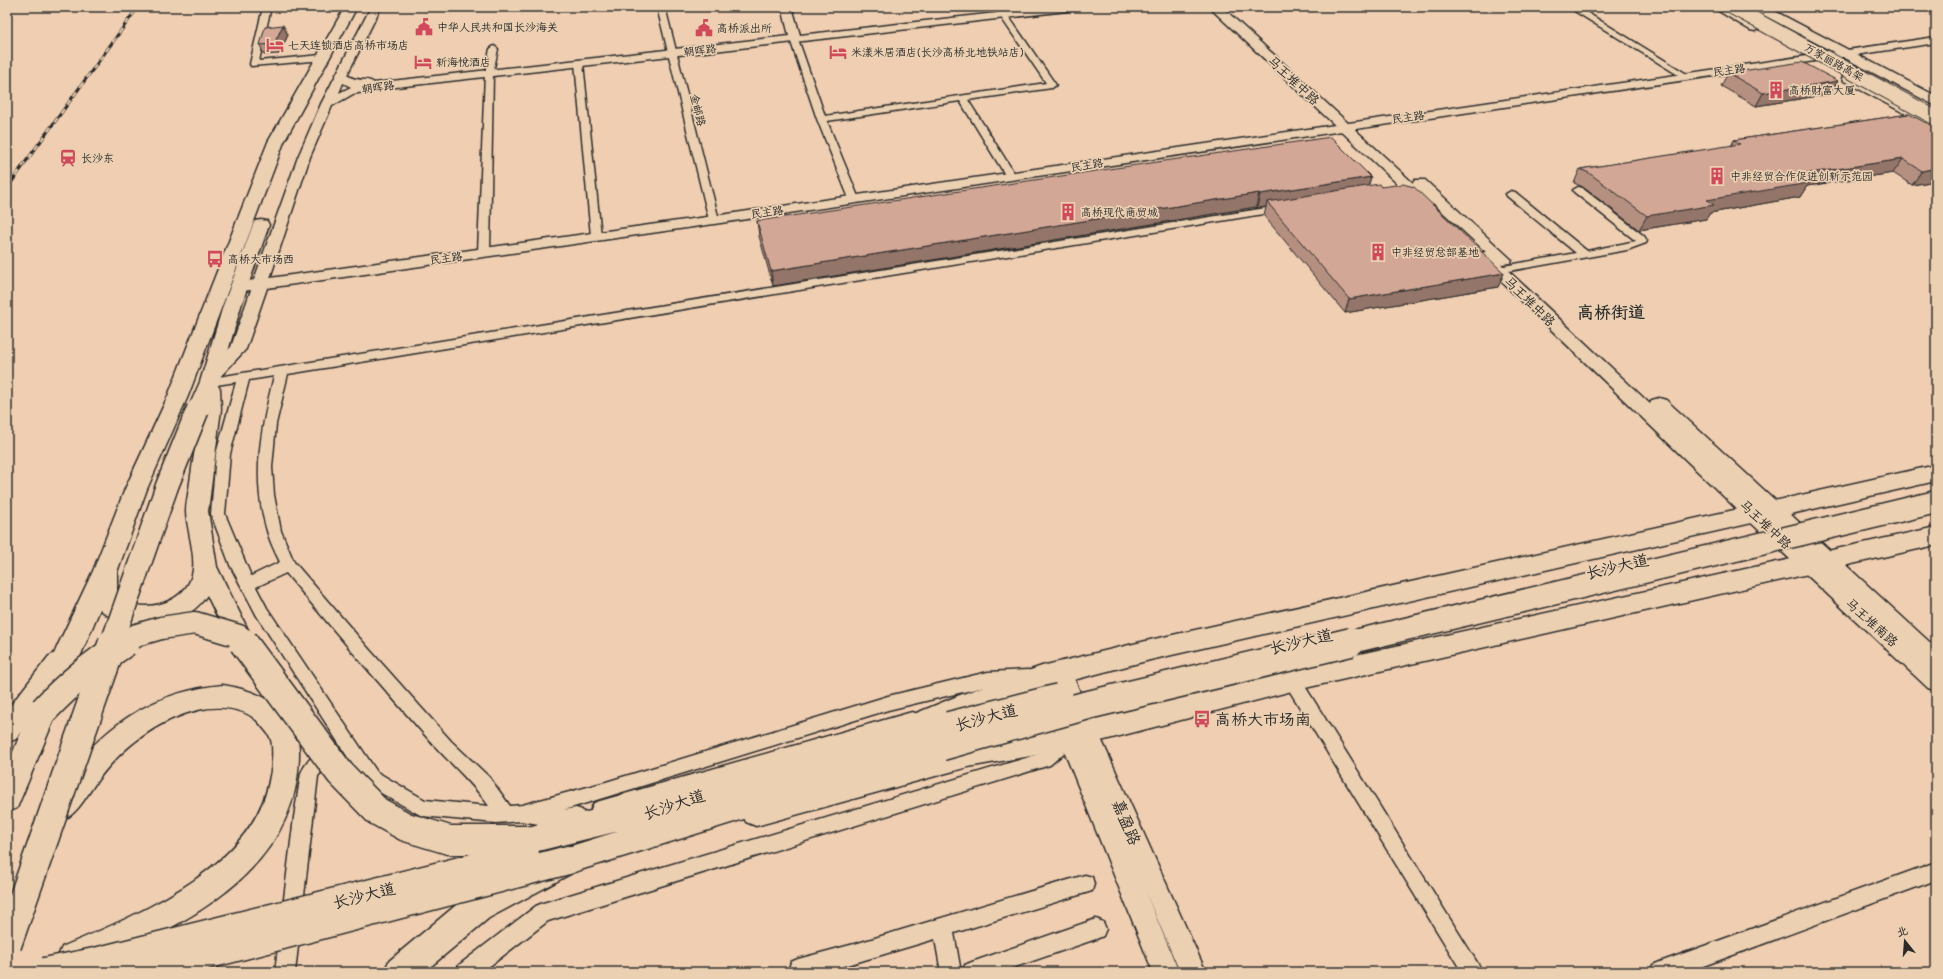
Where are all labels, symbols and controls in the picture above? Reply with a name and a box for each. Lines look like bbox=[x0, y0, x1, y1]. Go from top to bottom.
public building icon: 中华人民共和国长沙海关 bbox=[414, 17, 434, 37]
public building icon: 高桥派出所 bbox=[694, 18, 714, 38]
place label: 中华人民共和国长沙海关 bbox=[437, 20, 558, 34]
place label: 高桥派出所 bbox=[717, 21, 772, 35]
hotel icon: 七天连锁酒店高桥市场店 bbox=[265, 35, 285, 55]
place label: 七天连锁酒店高桥市场店 bbox=[288, 38, 409, 52]
street label: 万家丽路高架 bbox=[1802, 40, 1866, 84]
street label: 朝晖路 bbox=[683, 41, 717, 59]
hotel icon: 米漾米居酒店(长沙高桥北地铁站店) bbox=[828, 42, 848, 62]
place label: 米漾米居酒店(长沙高桥北地铁站店) bbox=[851, 45, 1024, 59]
street label: 马王堆中路 bbox=[1264, 51, 1324, 109]
hotel icon: 新海悦酒店 bbox=[413, 52, 433, 72]
place label: 新海悦酒店 bbox=[436, 55, 491, 69]
street label: 民主路 bbox=[1712, 61, 1746, 79]
street label: 朝晖路 bbox=[361, 78, 395, 96]
building icon: 高桥财富大厦 bbox=[1766, 80, 1786, 100]
place label: 高桥财富大厦 bbox=[1789, 83, 1855, 97]
street label: 金邮路 bbox=[687, 92, 709, 128]
street label: 民主路 bbox=[1391, 108, 1425, 126]
station icon: 长沙东 bbox=[58, 148, 78, 168]
place label: 长沙东 bbox=[81, 151, 114, 165]
street label: 民主路 bbox=[1070, 156, 1104, 174]
building icon: 中非经贸合作促进创新示范园 bbox=[1707, 166, 1727, 186]
place label: 中非经贸合作促进创新示范园 bbox=[1730, 169, 1873, 183]
building icon: 高桥现代商贸城 bbox=[1058, 202, 1078, 222]
street label: 民主路 bbox=[750, 203, 784, 221]
place label: 高桥现代商贸城 bbox=[1081, 205, 1158, 219]
building icon: 中非经贸总部基地 bbox=[1368, 242, 1388, 262]
place label: 中非经贸总部基地 bbox=[1391, 245, 1479, 259]
bus stop icon: 高桥大市场西 bbox=[205, 249, 225, 269]
street label: 民主路 bbox=[429, 249, 463, 267]
place label: 高桥大市场西 bbox=[228, 252, 294, 266]
street label: 马王堆中路 bbox=[1500, 272, 1560, 330]
district label: 高桥街道 bbox=[1577, 300, 1645, 323]
street label: 马王堆中路 bbox=[1736, 495, 1796, 553]
street label: 长沙大道 bbox=[1583, 548, 1651, 584]
street label: 马王堆南路 bbox=[1842, 594, 1902, 650]
street label: 长沙大道 bbox=[1267, 623, 1335, 659]
street label: 长沙大道 bbox=[952, 698, 1020, 736]
place label: 高桥大市场南 bbox=[1215, 708, 1311, 730]
bus stop icon: 高桥大市场南 bbox=[1192, 709, 1212, 729]
street label: 长沙大道 bbox=[640, 784, 708, 824]
street label: 嘉盈路 bbox=[1107, 796, 1147, 848]
street label: 长沙大道 bbox=[330, 877, 398, 913]
north arrow bbox=[1885, 921, 1925, 961]
text: 北 bbox=[1895, 923, 1909, 940]

